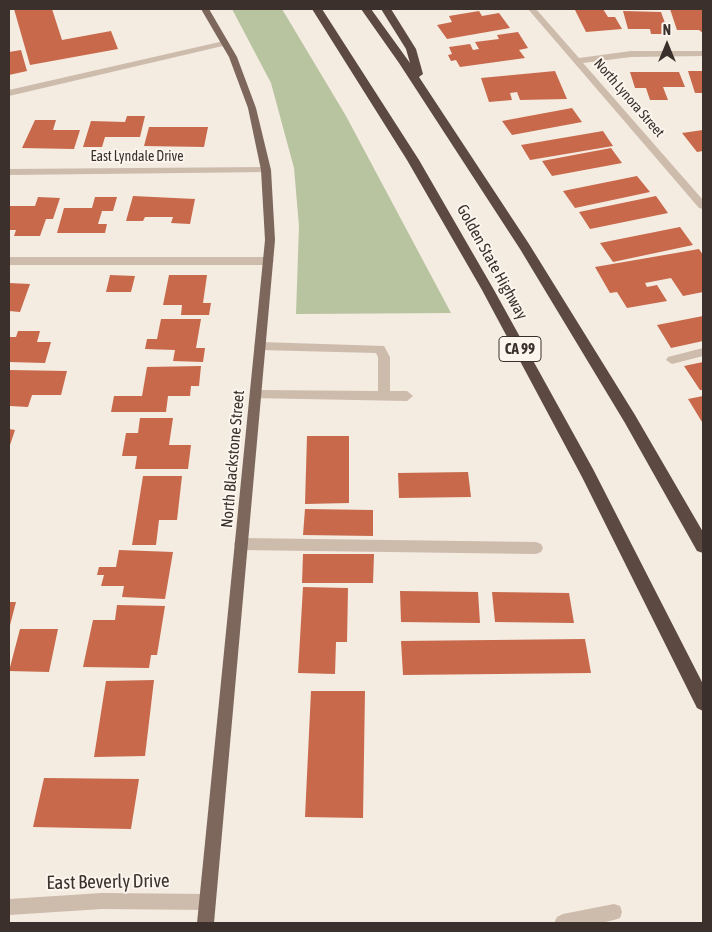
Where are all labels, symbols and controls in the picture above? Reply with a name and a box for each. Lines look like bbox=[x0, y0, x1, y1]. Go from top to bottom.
north arrow bbox=[642, 20, 692, 70]
text: N bbox=[663, 22, 671, 38]
street label: North Lynora Street bbox=[590, 55, 668, 141]
street label: East Lyndale Drive bbox=[90, 149, 184, 165]
street label: Golden State Highway bbox=[452, 201, 532, 323]
road number: CA 99 bbox=[499, 336, 541, 362]
street label: North Blackstone Street bbox=[217, 389, 249, 529]
street label: East Beverly Drive bbox=[46, 870, 170, 894]

